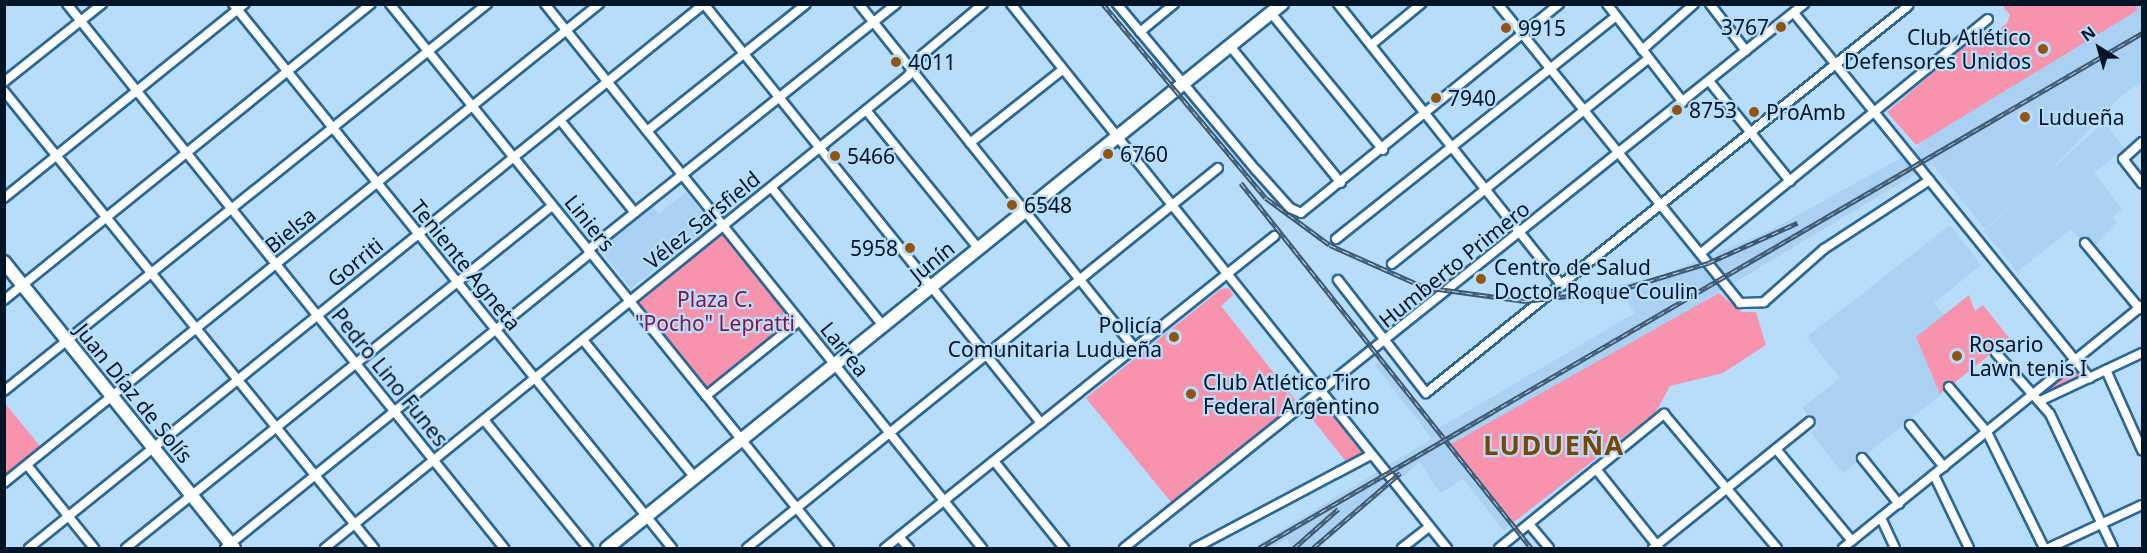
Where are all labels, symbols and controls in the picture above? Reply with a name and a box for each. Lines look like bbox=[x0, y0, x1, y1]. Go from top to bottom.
place label: 3767 bbox=[1721, 14, 1769, 40]
place label: 9915 bbox=[1518, 15, 1566, 41]
north arrow bbox=[2069, 18, 2129, 78]
marker: 3767 bbox=[1774, 20, 1788, 34]
marker: 9915 bbox=[1499, 21, 1513, 35]
text: N bbox=[2076, 21, 2100, 46]
place label: Club Atlético Defensores Unidos bbox=[1844, 24, 2031, 74]
marker: Club Atlético Defensores Unidos bbox=[2036, 42, 2050, 56]
place label: 4011 bbox=[908, 49, 956, 75]
marker: 4011 bbox=[889, 55, 903, 69]
place label: 7940 bbox=[1448, 85, 1496, 111]
marker: 7940 bbox=[1429, 91, 1443, 105]
place label: 8753 bbox=[1689, 97, 1737, 123]
place label: ProAmb bbox=[1766, 99, 1846, 125]
marker: 8753 bbox=[1670, 103, 1684, 117]
place label: Ludueña bbox=[2038, 104, 2124, 130]
marker: ProAmb bbox=[1747, 105, 1761, 119]
marker: Ludueña bbox=[2016, 108, 2034, 126]
place label: 6760 bbox=[1120, 141, 1168, 167]
place label: 5466 bbox=[847, 143, 895, 169]
marker: 6760 bbox=[1101, 147, 1115, 161]
marker: 5466 bbox=[828, 149, 842, 163]
street label: Vélez Sarsfield bbox=[639, 166, 765, 274]
street label: Liniers bbox=[560, 190, 620, 256]
place label: 6548 bbox=[1024, 192, 1072, 218]
street label: Teniente Agneta bbox=[406, 195, 526, 335]
street label: Humberto Primero bbox=[1374, 195, 1534, 333]
marker: 6548 bbox=[1005, 198, 1019, 212]
street label: Bielsa bbox=[259, 202, 321, 258]
street label: Gorriti bbox=[322, 232, 388, 292]
place label: 5958 bbox=[850, 235, 898, 261]
street label: Junín bbox=[905, 235, 959, 287]
marker: 5958 bbox=[903, 241, 917, 255]
place label: Centro de Salud Doctor Roque Coulin bbox=[1494, 254, 1698, 304]
marker: Centro de Salud Doctor Roque Coulin bbox=[1472, 270, 1490, 288]
park label: Plaza C. "Pocho" Lepratti bbox=[635, 286, 795, 336]
street label: Pedro Lino Funes bbox=[327, 303, 453, 451]
place label: Policía Comunitaria Ludueña bbox=[948, 312, 1162, 362]
street label: Larrea bbox=[815, 316, 875, 382]
street label: Juan Díaz de Solís bbox=[70, 318, 198, 468]
marker: Policía Comunitaria Ludueña bbox=[1167, 330, 1181, 344]
place label: Rosario Lawn tenis I bbox=[1969, 331, 2087, 381]
marker: Rosario Lawn tenis I bbox=[1950, 349, 1964, 363]
place label: Club Atlético Tiro Federal Argentino bbox=[1203, 369, 1380, 419]
marker: Club Atlético Tiro Federal Argentino bbox=[1184, 387, 1198, 401]
district label: LUDUEÑA bbox=[1483, 429, 1625, 461]

